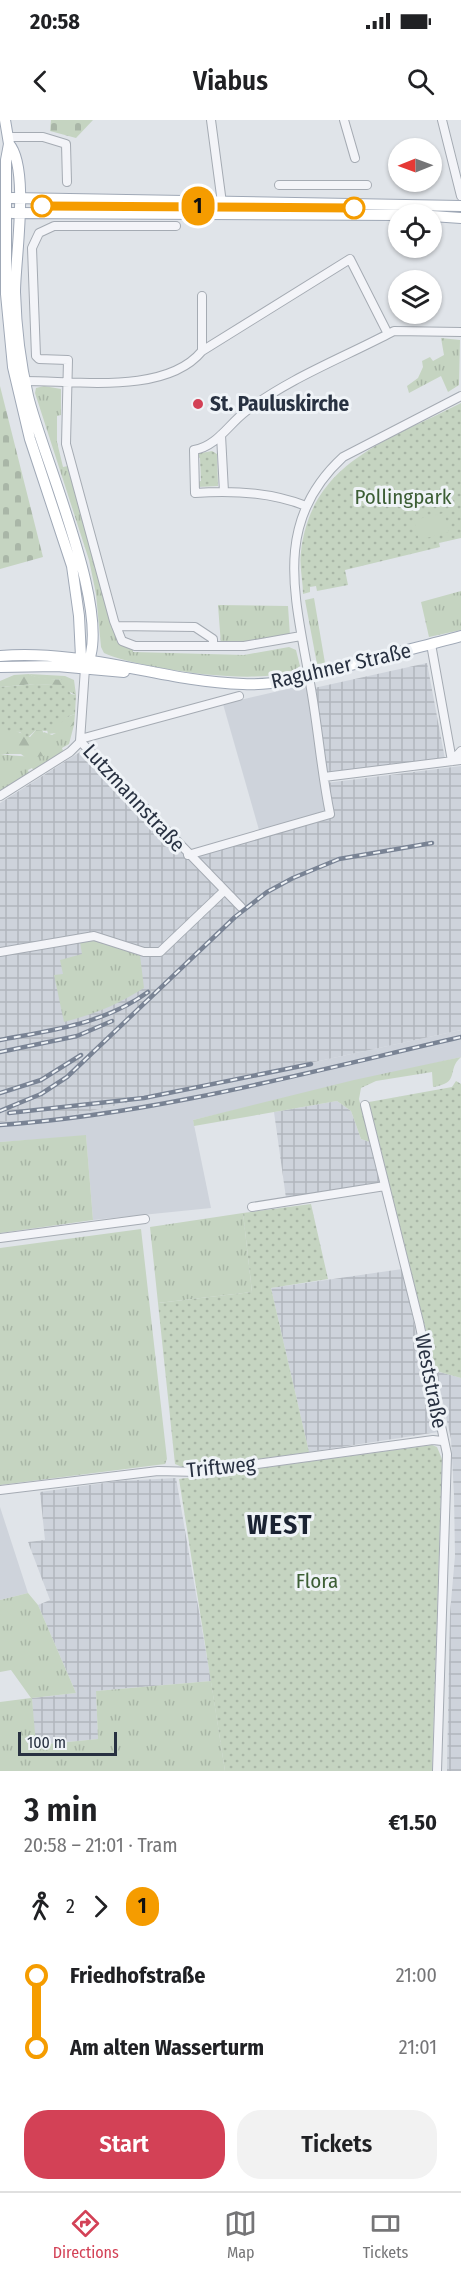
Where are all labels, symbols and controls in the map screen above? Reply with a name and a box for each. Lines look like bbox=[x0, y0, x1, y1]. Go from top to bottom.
text: 20:58 bbox=[30, 8, 80, 35]
icon: back bbox=[24, 65, 57, 98]
text: Viabus bbox=[193, 65, 268, 97]
icon: search bbox=[404, 65, 437, 98]
north arrow bbox=[388, 138, 442, 192]
map controls bbox=[388, 138, 442, 324]
line badge: 1 bbox=[178, 186, 218, 226]
text: 1 bbox=[194, 193, 202, 219]
unlabelled marker bbox=[31, 195, 53, 217]
unlabelled marker bbox=[343, 197, 365, 219]
button: locate bbox=[388, 204, 442, 258]
button: layers bbox=[388, 270, 442, 324]
place label: St. Pauluskirche bbox=[210, 391, 350, 417]
marker: St. Pauluskirche bbox=[191, 397, 205, 411]
park label: Pollingpark bbox=[354, 484, 452, 510]
street label: Raguhner Straße bbox=[269, 637, 413, 695]
street label: Lutzmannstraße bbox=[77, 739, 191, 857]
street label: Weststraße bbox=[409, 1331, 453, 1431]
street label: Triftweg bbox=[185, 1450, 257, 1484]
district label: WEST bbox=[247, 1509, 313, 1541]
park label: Flora bbox=[296, 1568, 338, 1594]
scale bar bbox=[18, 1729, 117, 1756]
text: 100 m bbox=[27, 1733, 66, 1752]
text: 3 min bbox=[24, 1790, 98, 1830]
text: €1.50 bbox=[388, 1809, 437, 1836]
text: 20:58 – 21:01 · Tram bbox=[24, 1833, 178, 1857]
icon: walk bbox=[24, 1890, 57, 1923]
icon: forward bbox=[84, 1890, 117, 1923]
text: 1 bbox=[138, 1893, 147, 1919]
text: 2 bbox=[66, 1894, 75, 1918]
text: Friedhofstraße bbox=[70, 1962, 205, 1989]
text: 21:00 bbox=[396, 1963, 437, 1987]
text: Am alten Wasserturm bbox=[70, 2034, 264, 2061]
text: 21:01 bbox=[399, 2035, 437, 2059]
button: Start bbox=[24, 2110, 225, 2179]
button: Tickets bbox=[237, 2110, 437, 2179]
tab: Directions bbox=[53, 2207, 119, 2262]
tab: Map bbox=[224, 2207, 257, 2262]
tab: Tickets bbox=[363, 2207, 408, 2262]

